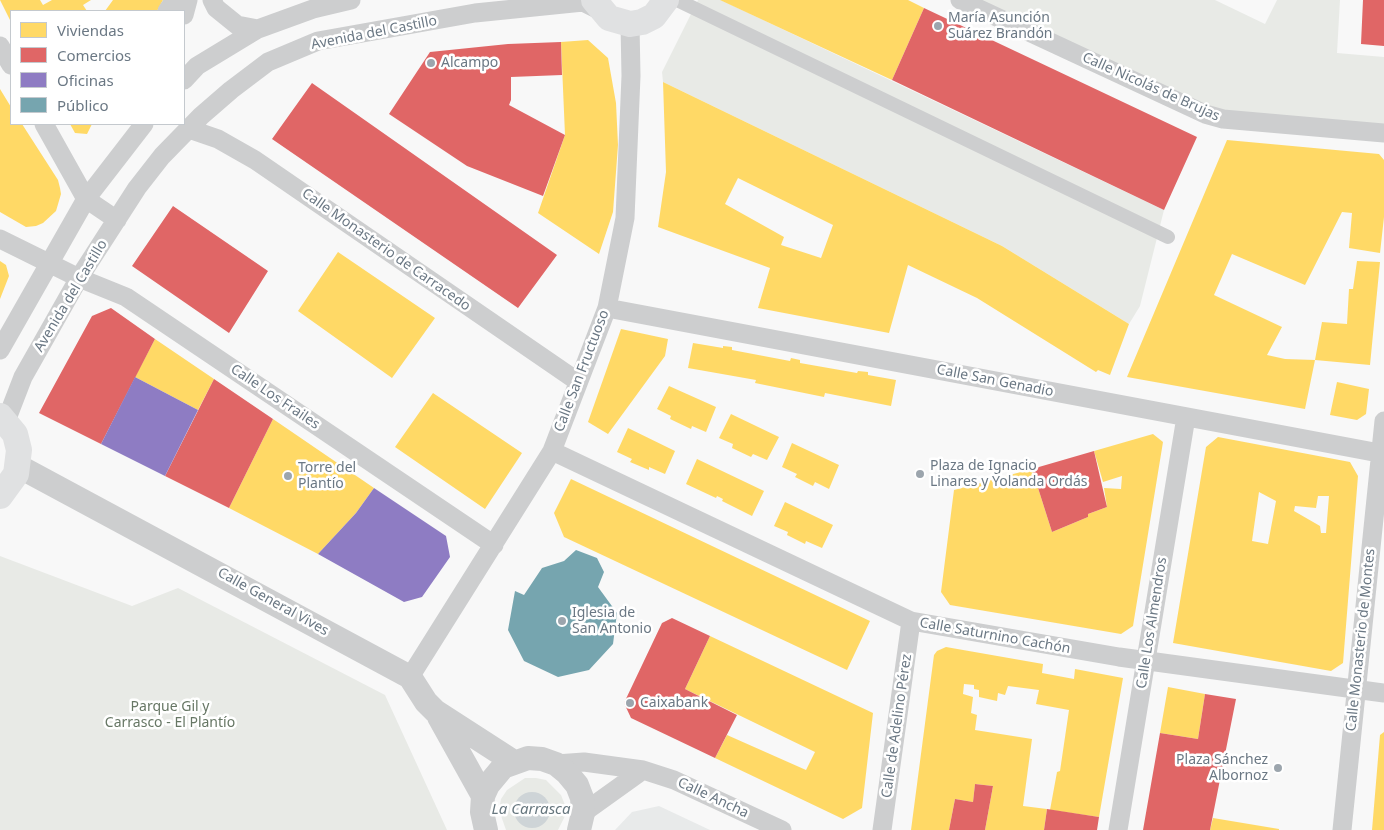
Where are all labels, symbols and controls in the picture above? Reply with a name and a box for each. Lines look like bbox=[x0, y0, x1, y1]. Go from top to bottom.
legend bbox=[10, 10, 185, 125]
place label: María Asunción Suárez Brandón bbox=[948, 10, 1053, 42]
street label: Avenida del Castillo bbox=[310, 13, 438, 53]
text: Viviendas bbox=[57, 20, 124, 40]
marker: María Asunción Suárez Brandón bbox=[932, 20, 944, 32]
text: Comercios bbox=[57, 45, 131, 65]
street label: Calle Nicolás de Brujas bbox=[1080, 49, 1222, 125]
place label: Alcampo bbox=[441, 55, 498, 71]
marker: Alcampo bbox=[425, 57, 437, 69]
text: Oficinas bbox=[57, 70, 114, 90]
text: Público bbox=[57, 95, 109, 115]
street label: Calle Monasterio de Carracedo bbox=[298, 185, 474, 315]
street label: Avenida del Castillo bbox=[31, 237, 111, 355]
street label: Calle San Fructuoso bbox=[551, 308, 613, 434]
street label: Calle Los Frailes bbox=[227, 361, 323, 433]
street label: Calle San Genadio bbox=[935, 361, 1055, 401]
place label: Plaza de Ignacio Linares y Yolanda Ordás bbox=[930, 458, 1087, 491]
place label: Torre del Plantío bbox=[298, 460, 356, 492]
marker: Plaza de Ignacio Linares y Yolanda Ordás bbox=[914, 468, 926, 480]
marker: Torre del Plantío bbox=[282, 470, 294, 482]
street label: Calle Monasterio de Montes bbox=[1343, 548, 1379, 732]
street label: Calle Los Almendros bbox=[1133, 556, 1171, 690]
street label: Calle General Vives bbox=[215, 564, 331, 640]
place label: Iglesia de San Antonio bbox=[572, 605, 652, 638]
street label: Calle Saturnino Cachón bbox=[918, 614, 1072, 658]
marker: Iglesia de San Antonio bbox=[556, 615, 568, 627]
street label: Calle de Adelino Pérez bbox=[879, 653, 915, 799]
place label: Caixabank bbox=[640, 695, 708, 711]
marker: Caixabank bbox=[624, 697, 636, 709]
park label: Parque Gil y Carrasco - El Plantío bbox=[105, 699, 235, 732]
place label: Plaza Sánchez Albornoz bbox=[1176, 752, 1268, 784]
marker: Plaza Sánchez Albornoz bbox=[1272, 762, 1284, 774]
street label: Calle Ancha bbox=[675, 774, 751, 822]
water label: La Carrasca bbox=[492, 801, 570, 819]

